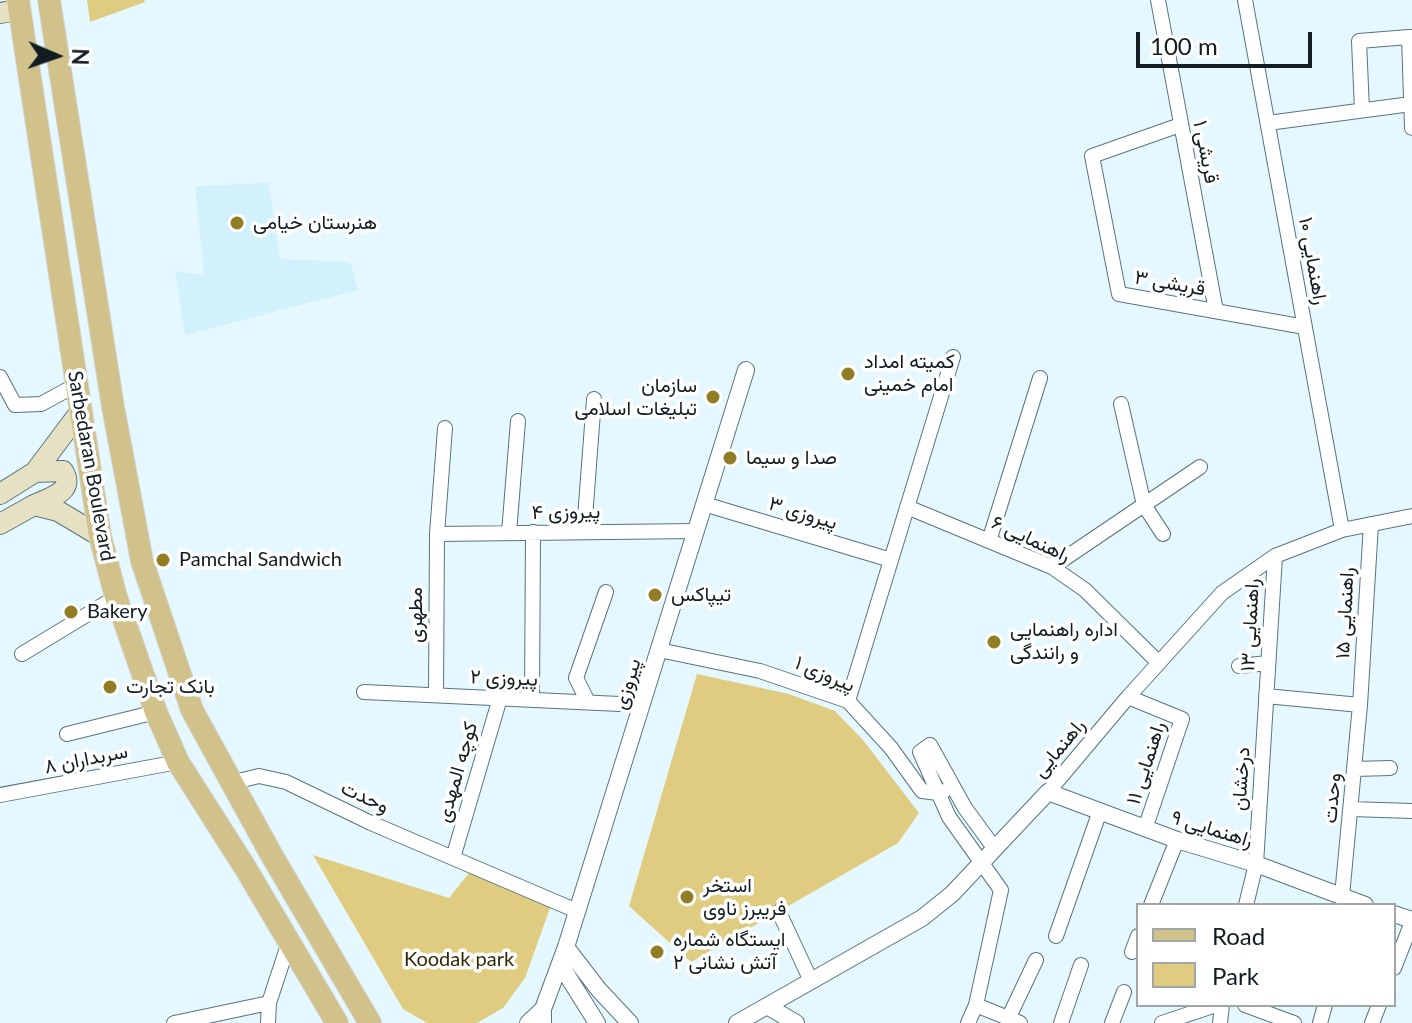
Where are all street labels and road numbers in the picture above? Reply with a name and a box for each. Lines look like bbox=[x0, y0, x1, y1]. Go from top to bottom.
street label: قریشی ۱ bbox=[1188, 118, 1224, 186]
street label: راهنمایی ۱۰ bbox=[1293, 215, 1333, 307]
street label: قریشی ۳ bbox=[1133, 265, 1207, 301]
street label: Sarbedaran Boulevard bbox=[62, 369, 120, 563]
street label: پیروزی ۳ bbox=[766, 491, 840, 535]
street label: پیروزی ۴ bbox=[531, 499, 601, 525]
street label: راهنمایی ۶ bbox=[988, 510, 1074, 568]
street label: راهنمایی ۱۵ bbox=[1331, 566, 1359, 660]
street label: راهنمایی ۱۳ bbox=[1236, 578, 1264, 672]
street label: مطهری bbox=[404, 587, 428, 643]
street label: پیروزی ۱ bbox=[791, 651, 859, 697]
street label: پیروزی bbox=[608, 656, 646, 712]
street label: پیروزی ۲ bbox=[470, 665, 538, 691]
street label: راهنمایی bbox=[1028, 714, 1090, 782]
street label: راهنمایی ۱۱ bbox=[1121, 718, 1171, 808]
street label: کوچه المهدی bbox=[431, 719, 483, 825]
street label: سربداران ۸ bbox=[42, 739, 130, 779]
street label: درخشان bbox=[1227, 746, 1255, 812]
street label: وحدت bbox=[1318, 772, 1346, 824]
street label: وحدت bbox=[337, 775, 393, 819]
street label: راهنمایی ۹ bbox=[1168, 805, 1256, 853]

